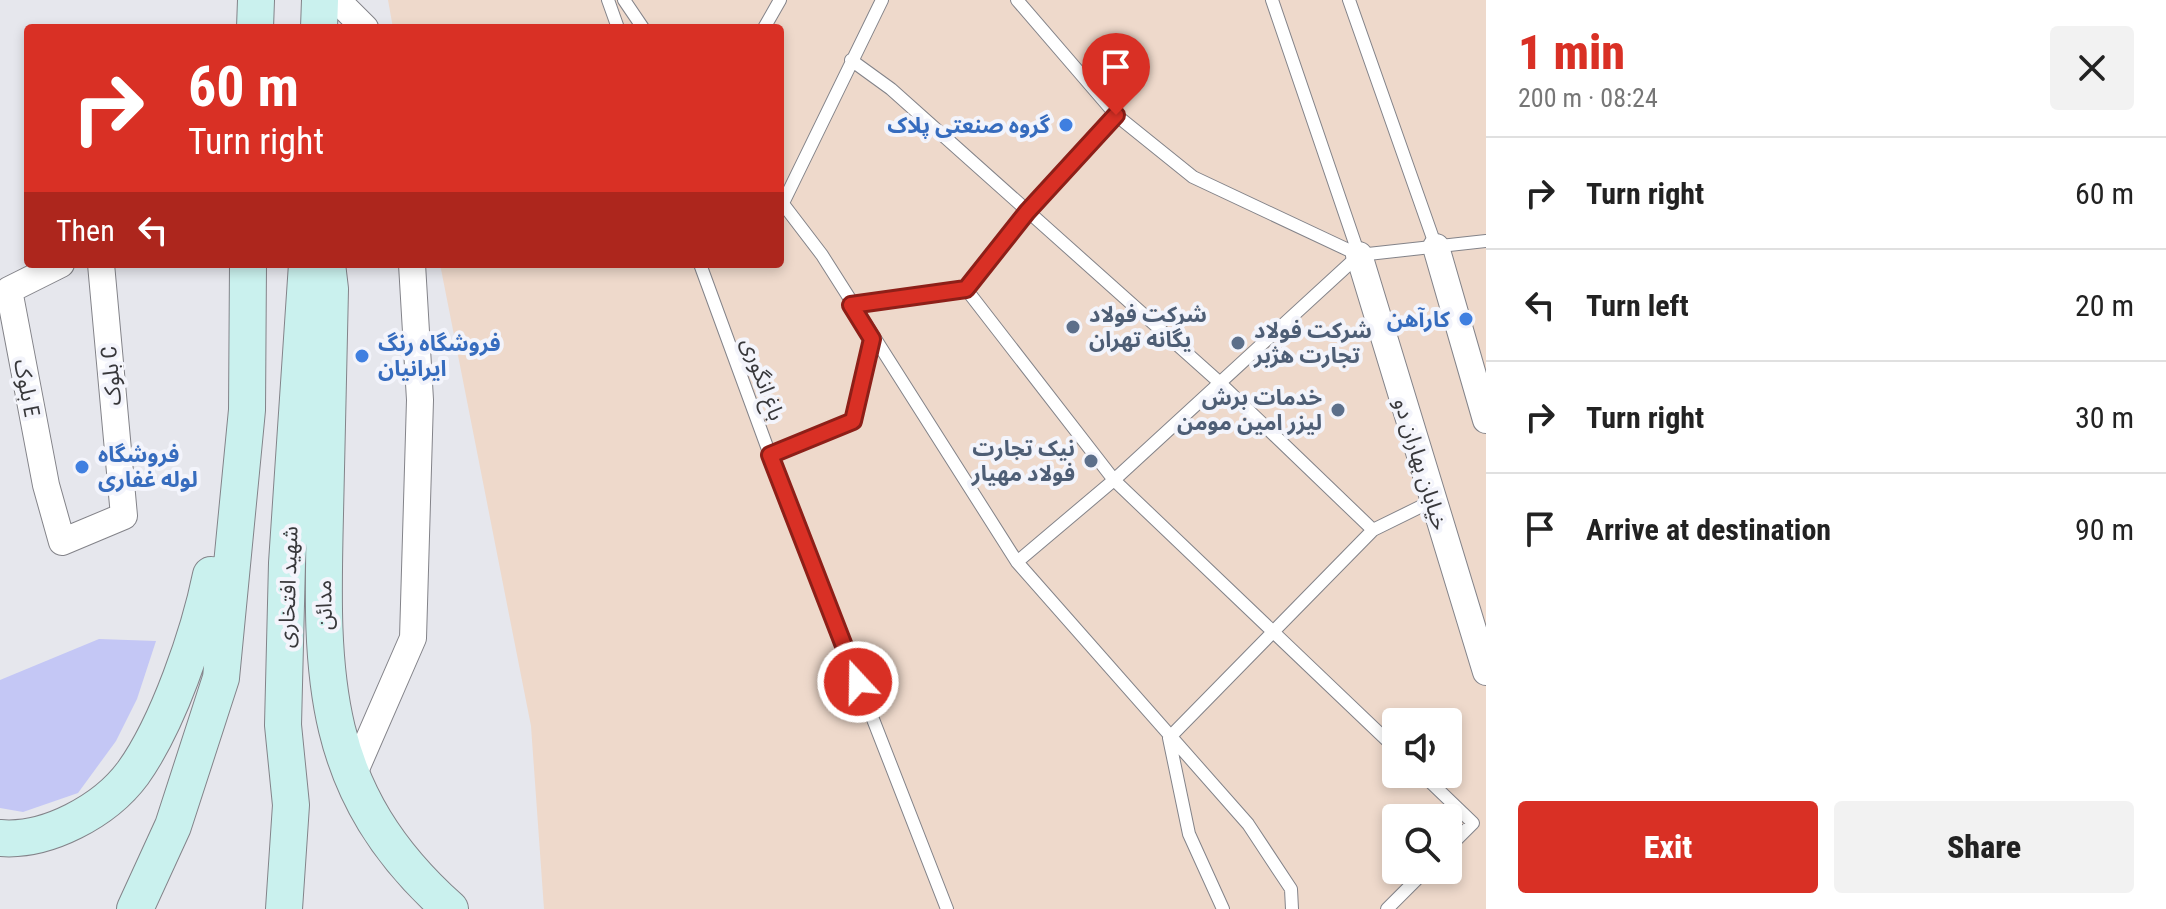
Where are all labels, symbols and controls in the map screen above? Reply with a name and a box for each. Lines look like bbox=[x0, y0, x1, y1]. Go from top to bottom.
text: 1 min bbox=[1518, 24, 1625, 81]
button: close bbox=[2050, 26, 2134, 110]
pin bbox=[1082, 33, 1150, 115]
icon: arrive bbox=[1094, 45, 1138, 89]
text: 60 m bbox=[188, 54, 299, 120]
icon: right bbox=[56, 56, 160, 160]
text: 200 m · 08:24 bbox=[1518, 83, 1658, 113]
place label: گروه صنعتی پلاک bbox=[887, 113, 1051, 139]
marker: گروه صنعتی پلاک bbox=[1057, 116, 1075, 134]
text: Turn right bbox=[188, 121, 324, 163]
icon: right bbox=[1518, 171, 1562, 215]
text: Turn right bbox=[1586, 176, 1704, 211]
text: 60 m bbox=[2075, 176, 2134, 211]
icon: left bbox=[131, 208, 175, 252]
text: Then bbox=[56, 213, 115, 248]
icon: left bbox=[1518, 283, 1562, 327]
text: Turn left bbox=[1586, 288, 1689, 323]
text: 20 m bbox=[2075, 288, 2134, 323]
place label: شرکت فولاد یگانه تهران bbox=[1089, 302, 1207, 352]
place label: کارآهن bbox=[1387, 307, 1451, 333]
marker: کارآهن bbox=[1457, 310, 1475, 328]
marker: شرکت فولاد یگانه تهران bbox=[1064, 318, 1082, 336]
place label: شرکت فولاد تجارت هژبر bbox=[1253, 318, 1372, 369]
place label: فروشگاه رنگ ایرانیان bbox=[378, 331, 501, 381]
street label: باغ انگوری bbox=[733, 334, 789, 425]
marker: شرکت فولاد تجارت هژبر bbox=[1229, 334, 1247, 352]
street label: بلوک C bbox=[96, 345, 126, 407]
marker: فروشگاه رنگ ایرانیان bbox=[353, 347, 371, 365]
street label: بلوک E bbox=[9, 357, 45, 419]
place label: خدمات برش لیزر امین مومن bbox=[1177, 385, 1322, 436]
street label: خیابان بهاران دو bbox=[1388, 395, 1453, 533]
icon: right bbox=[1518, 395, 1562, 439]
text: Turn right bbox=[1586, 400, 1704, 435]
text: 30 m bbox=[2075, 400, 2134, 435]
marker: خدمات برش لیزر امین مومن bbox=[1329, 401, 1347, 419]
place label: نیک تجارت فولاد مهیار bbox=[971, 436, 1075, 487]
place label: فروشگاه لوله غفاری bbox=[98, 442, 198, 493]
marker: نیک تجارت فولاد مهیار bbox=[1082, 452, 1100, 470]
marker: فروشگاه لوله غفاری bbox=[73, 458, 91, 476]
icon: arrive bbox=[1518, 507, 1562, 551]
text: Arrive at destination bbox=[1586, 512, 1831, 547]
text: 90 m bbox=[2075, 512, 2134, 547]
street label: شهید افتخاری bbox=[273, 526, 304, 648]
street label: مدائن bbox=[311, 580, 337, 630]
position arrow bbox=[816, 640, 900, 724]
map controls bbox=[1382, 708, 1462, 884]
button: sound bbox=[1382, 708, 1462, 788]
button: Exit bbox=[1518, 801, 1818, 893]
button: Share bbox=[1834, 801, 2134, 893]
button: search bbox=[1382, 804, 1462, 884]

